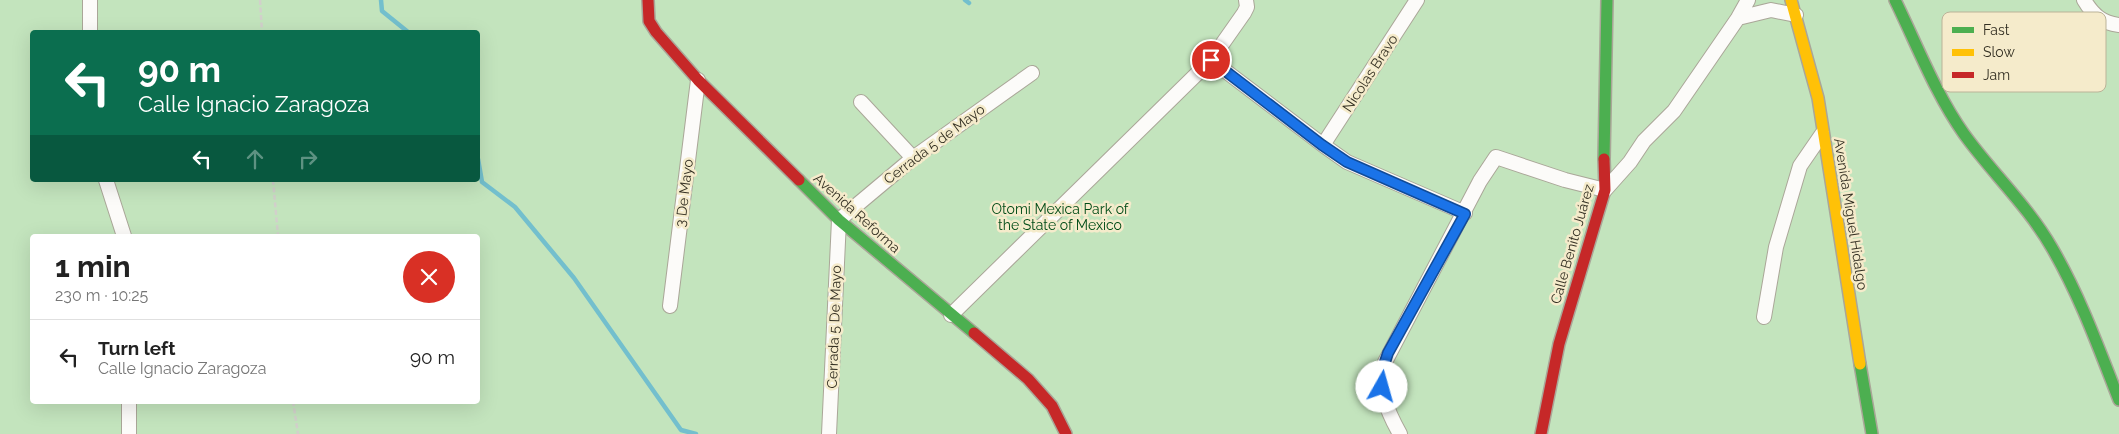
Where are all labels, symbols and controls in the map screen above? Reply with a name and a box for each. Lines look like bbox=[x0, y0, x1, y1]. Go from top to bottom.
legend bbox=[1942, 12, 2106, 92]
text: Fast bbox=[1983, 22, 2010, 38]
street label: Nicolas Bravo bbox=[1339, 31, 1401, 115]
pin bbox=[1190, 39, 1232, 81]
text: Slow bbox=[1983, 44, 2015, 60]
icon: arrive bbox=[1197, 46, 1225, 74]
text: 90 m bbox=[138, 49, 221, 90]
icon: left bbox=[55, 50, 120, 115]
text: Jam bbox=[1983, 67, 2010, 83]
text: Calle Ignacio Zaragoza bbox=[138, 91, 370, 117]
street label: Cerrada 5 de Mayo bbox=[880, 101, 988, 187]
street label: Avenida Miguel Hidalgo bbox=[1831, 137, 1871, 291]
icon: left bbox=[188, 145, 216, 173]
icon: ahead bbox=[241, 145, 269, 173]
icon: right bbox=[294, 145, 322, 173]
street label: 3 De Mayo bbox=[672, 158, 696, 228]
street label: Avenida Reforma bbox=[810, 170, 904, 256]
street label: Calle Benito Juárez bbox=[1547, 182, 1597, 306]
park label: Otomi Mexica Park of the State of Mexico bbox=[992, 201, 1130, 233]
text: 1 min bbox=[55, 249, 131, 284]
button: close bbox=[403, 251, 455, 303]
street label: Cerrada 5 De Mayo bbox=[824, 265, 844, 389]
text: 230 m · 10:25 bbox=[55, 286, 148, 305]
text: Turn left bbox=[98, 337, 175, 359]
icon: left bbox=[55, 343, 83, 371]
text: 90 m bbox=[410, 346, 455, 368]
text: Calle Ignacio Zaragoza bbox=[98, 359, 266, 378]
position arrow bbox=[1355, 360, 1407, 412]

